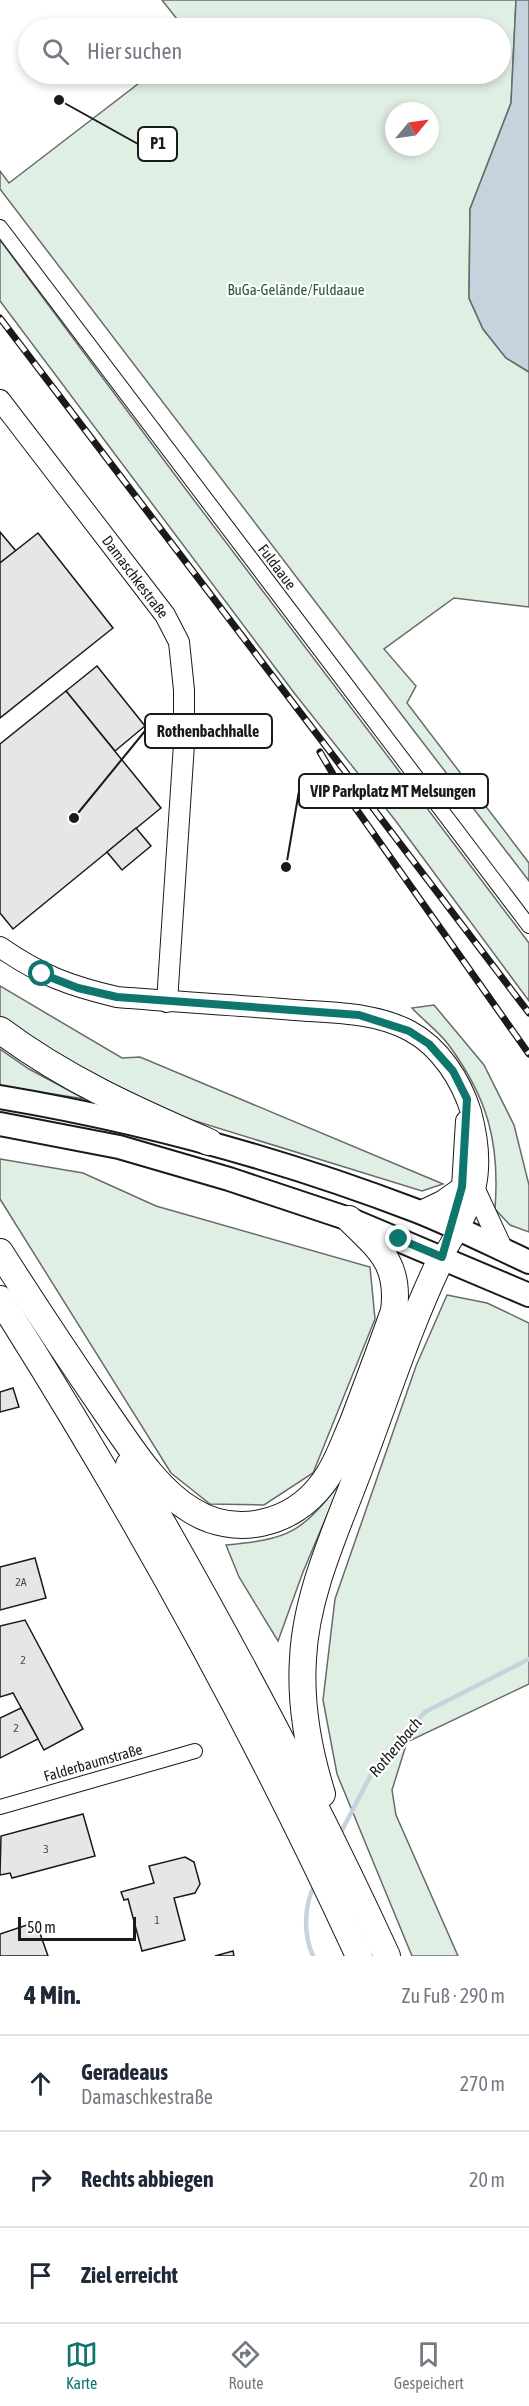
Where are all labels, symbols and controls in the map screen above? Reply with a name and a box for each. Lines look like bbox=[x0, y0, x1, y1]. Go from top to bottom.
search box bbox=[18, 18, 511, 84]
icon: search bbox=[39, 35, 72, 68]
text: Hier suchen bbox=[87, 38, 182, 64]
north arrow bbox=[385, 102, 439, 156]
callout: P1 bbox=[138, 127, 177, 161]
text: P1 bbox=[150, 134, 166, 152]
park label: BuGa-Gelände/Fuldaaue bbox=[227, 281, 365, 298]
street label: Damaschkestraße bbox=[99, 532, 172, 621]
street label: Fuldaaue bbox=[255, 541, 300, 593]
callout: Rothenbachhalle bbox=[145, 714, 272, 748]
text: Rothenbachhalle bbox=[157, 722, 259, 740]
callout: VIP Parkplatz MT Melsungen bbox=[299, 774, 488, 808]
text: VIP Parkplatz MT Melsungen bbox=[309, 782, 476, 800]
route start bbox=[28, 960, 54, 986]
route end bbox=[385, 1225, 411, 1251]
house number: 2A bbox=[15, 1575, 27, 1589]
house number: 2 bbox=[20, 1653, 26, 1667]
water label: Rothenbach bbox=[365, 1714, 425, 1780]
house number: 2 bbox=[13, 1721, 19, 1735]
street label: Falderbaumstraße bbox=[42, 1740, 144, 1785]
house number: 3 bbox=[43, 1842, 49, 1856]
house number: 1 bbox=[154, 1913, 160, 1927]
scale bar bbox=[18, 1914, 136, 1942]
text: 50 m bbox=[27, 1918, 56, 1936]
text: 4 Min. bbox=[24, 1980, 80, 2010]
text: Zu Fuß · 290 m bbox=[402, 1984, 505, 2007]
text: Geradeaus bbox=[81, 2059, 168, 2085]
icon: ahead bbox=[24, 2067, 57, 2100]
text: 270 m bbox=[460, 2072, 505, 2095]
text: Damaschkestraße bbox=[81, 2085, 213, 2108]
icon: right bbox=[24, 2163, 57, 2196]
text: Rechts abbiegen bbox=[81, 2166, 214, 2192]
text: 20 m bbox=[469, 2168, 505, 2191]
icon: arrive bbox=[24, 2259, 57, 2292]
text: Ziel erreicht bbox=[81, 2262, 178, 2288]
tab: Karte bbox=[65, 2338, 98, 2392]
tab: Route bbox=[228, 2338, 263, 2392]
tab: Gespeichert bbox=[394, 2338, 464, 2392]

